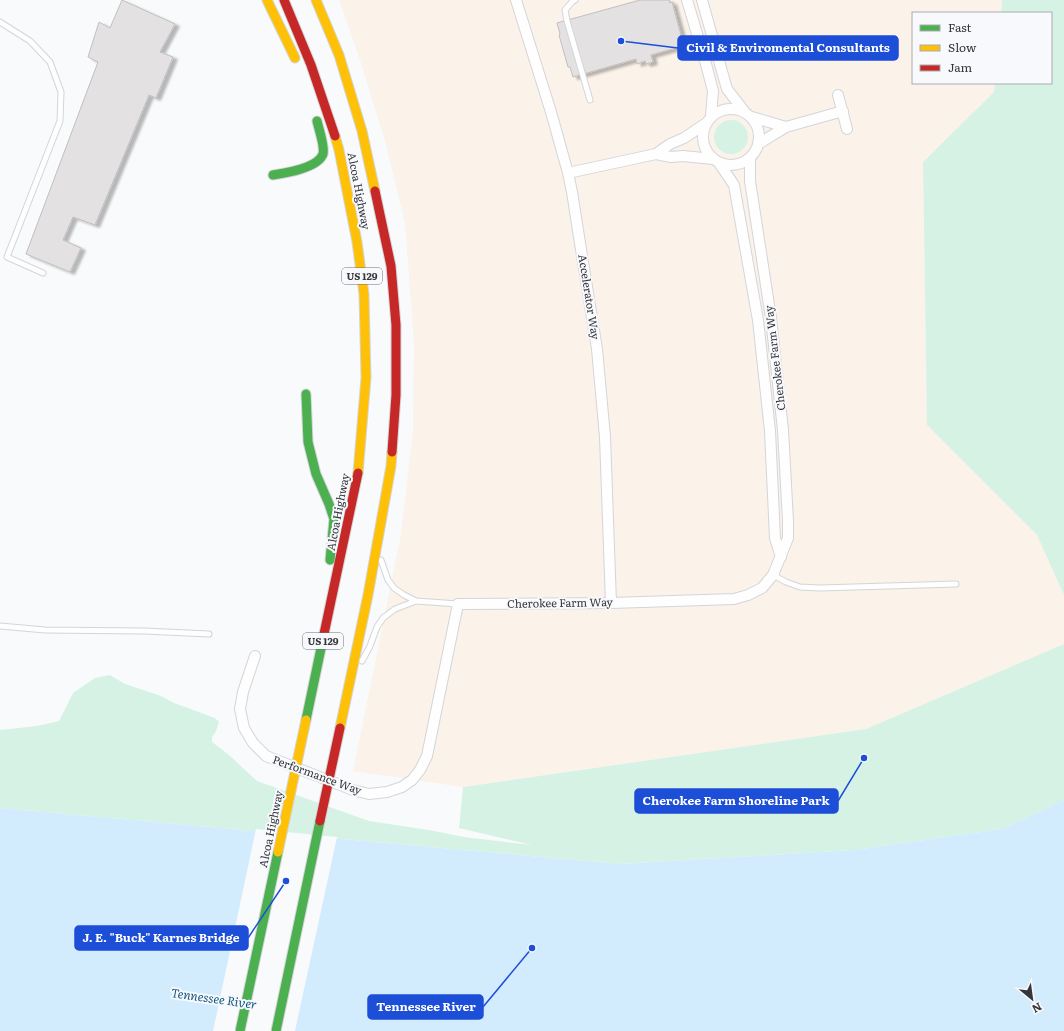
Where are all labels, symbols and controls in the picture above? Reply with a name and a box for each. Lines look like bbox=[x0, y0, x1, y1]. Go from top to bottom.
legend bbox=[912, 12, 1052, 84]
text: Fast bbox=[948, 18, 972, 36]
callout: Civil & Enviromental Consultants bbox=[678, 36, 898, 60]
text: Civil & Enviromental Consultants bbox=[686, 38, 890, 56]
text: Slow bbox=[948, 38, 977, 56]
text: Jam bbox=[948, 58, 973, 76]
street label: Alcoa Highway bbox=[345, 151, 375, 231]
street label: Accelerator Way bbox=[575, 253, 605, 341]
road number: US 129 bbox=[342, 268, 382, 284]
street label: Cherokee Farm Way bbox=[760, 304, 788, 412]
street label: Alcoa Highway bbox=[322, 471, 352, 552]
street label: Cherokee Farm Way bbox=[507, 593, 614, 611]
road number: US 129 bbox=[303, 633, 343, 649]
street label: Performance Way bbox=[271, 751, 365, 798]
street label: Alcoa Highway bbox=[254, 788, 286, 869]
callout: Cherokee Farm Shoreline Park bbox=[635, 789, 838, 813]
text: Cherokee Farm Shoreline Park bbox=[643, 791, 830, 809]
callout: J. E. "Buck" Karnes Bridge bbox=[75, 926, 248, 950]
text: J. E. "Buck" Karnes Bridge bbox=[82, 928, 240, 946]
north arrow bbox=[1012, 979, 1052, 1019]
water label: Tennessee River bbox=[170, 983, 258, 1013]
callout: Tennessee River bbox=[368, 995, 483, 1019]
text: Tennessee River bbox=[376, 997, 476, 1015]
text: N bbox=[1029, 999, 1045, 1018]

